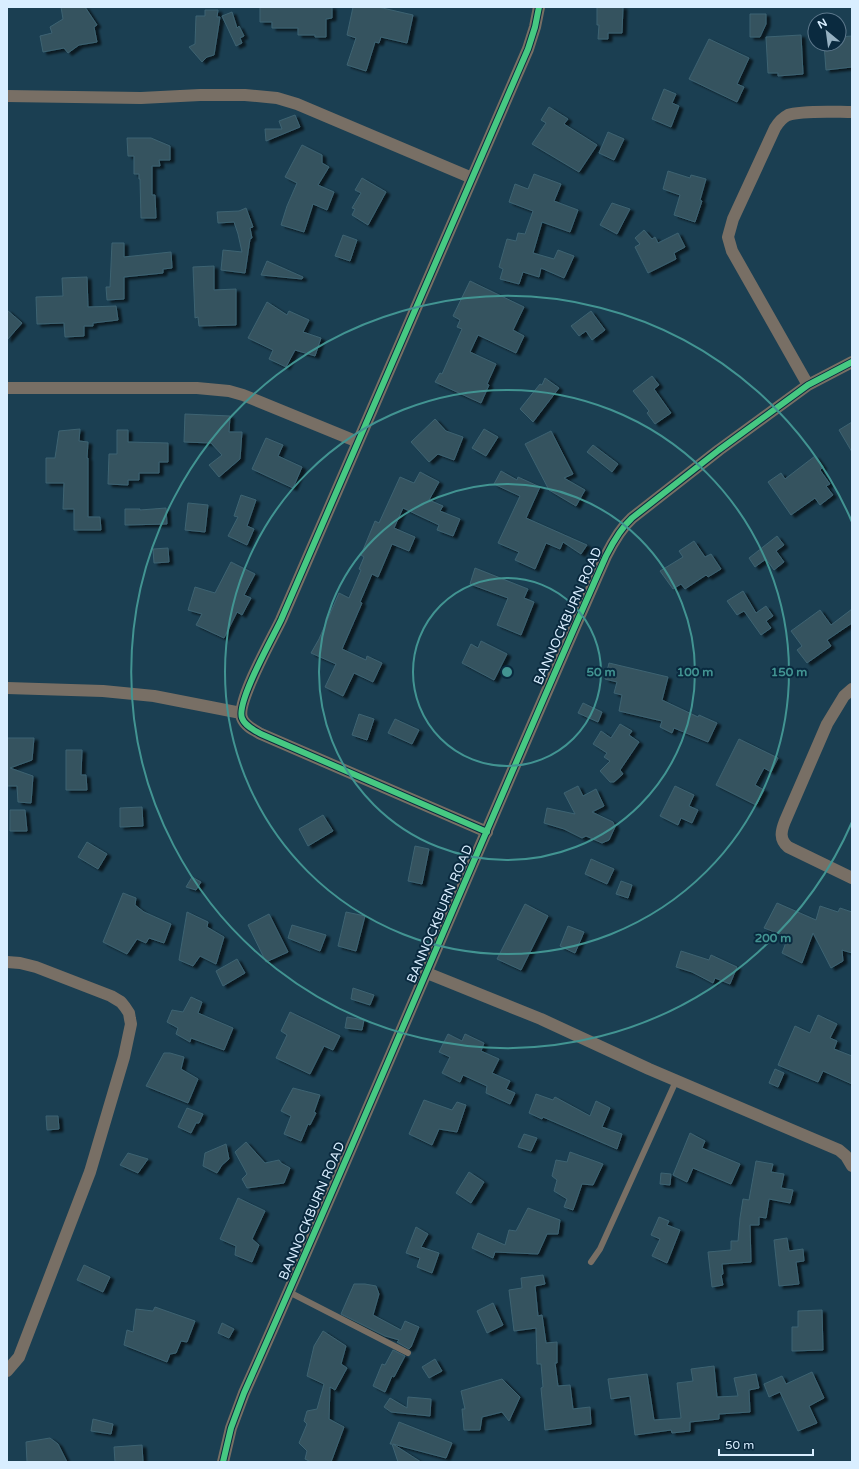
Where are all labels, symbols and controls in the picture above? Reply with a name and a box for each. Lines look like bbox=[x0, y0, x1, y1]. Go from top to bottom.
north arrow bbox=[807, 12, 847, 52]
text: N bbox=[815, 16, 829, 32]
street label: BANNOCKBURN ROAD bbox=[530, 545, 606, 687]
centre of rings bbox=[500, 665, 514, 679]
text: 50 m bbox=[586, 665, 616, 679]
text: 100 m bbox=[677, 665, 713, 679]
text: 150 m bbox=[771, 665, 807, 679]
street label: BANNOCKBURN ROAD bbox=[404, 842, 477, 986]
text: 200 m bbox=[755, 931, 791, 945]
street label: BANNOCKBURN ROAD bbox=[276, 1139, 349, 1283]
scale bar bbox=[719, 1431, 813, 1457]
text: 50 m bbox=[725, 1438, 754, 1452]

